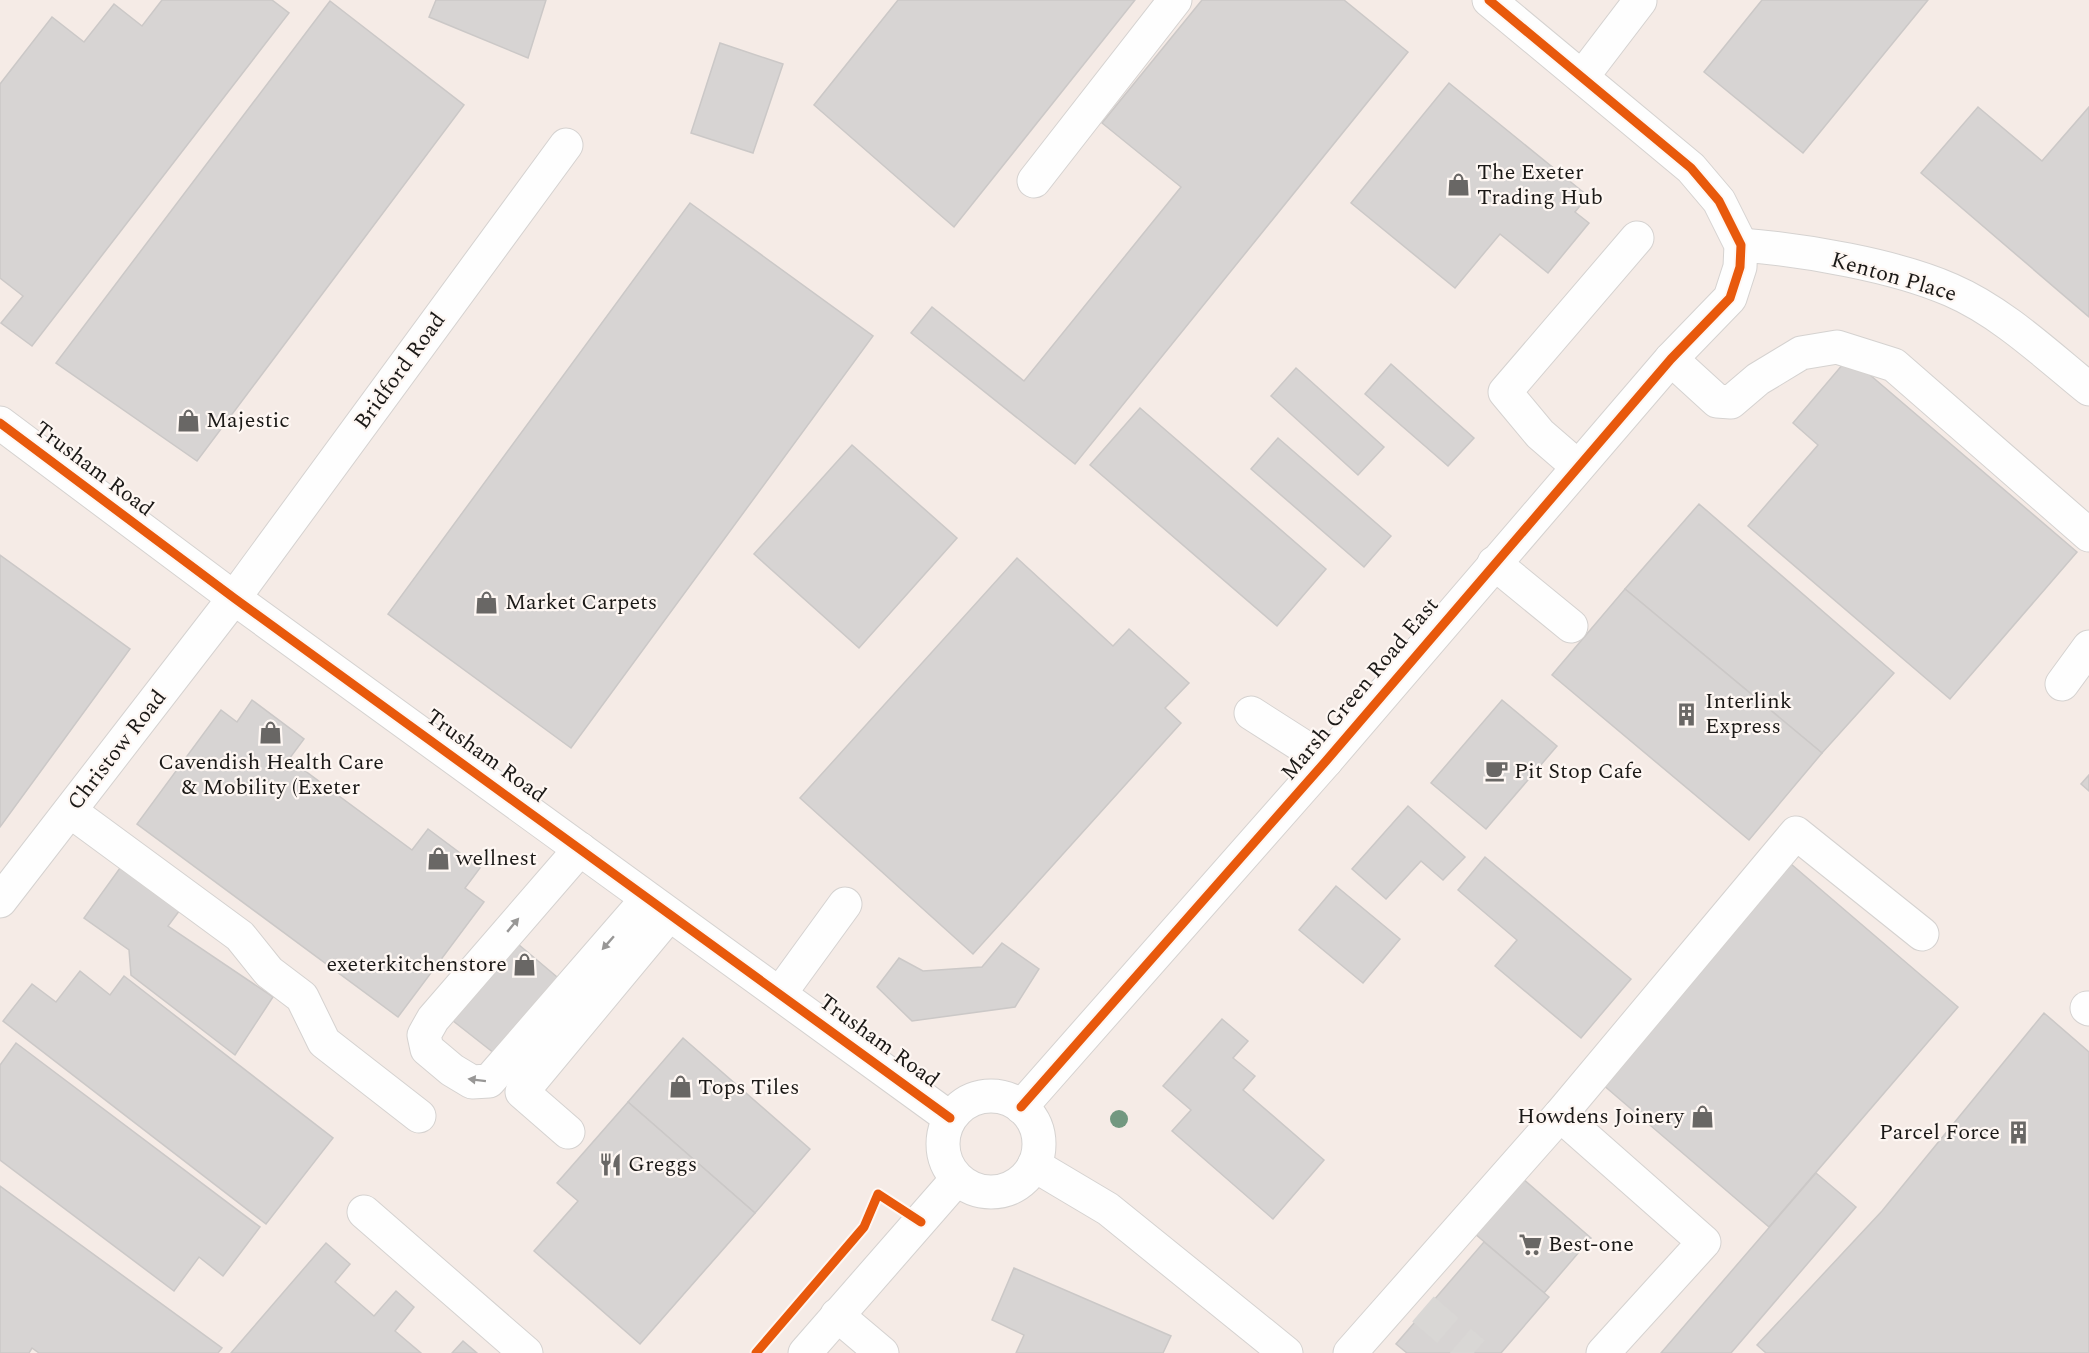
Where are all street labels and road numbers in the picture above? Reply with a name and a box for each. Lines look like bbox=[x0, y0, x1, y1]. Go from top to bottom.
street label: Kenton Place bbox=[1827, 243, 1961, 311]
street label: Bridford Road bbox=[346, 306, 454, 436]
street label: Trusham Road bbox=[27, 413, 161, 525]
street label: Marsh Green Road East bbox=[1273, 590, 1447, 788]
street label: Christow Road bbox=[59, 683, 175, 817]
street label: Trusham Road bbox=[419, 701, 553, 811]
street label: Trusham Road bbox=[812, 986, 946, 1096]

